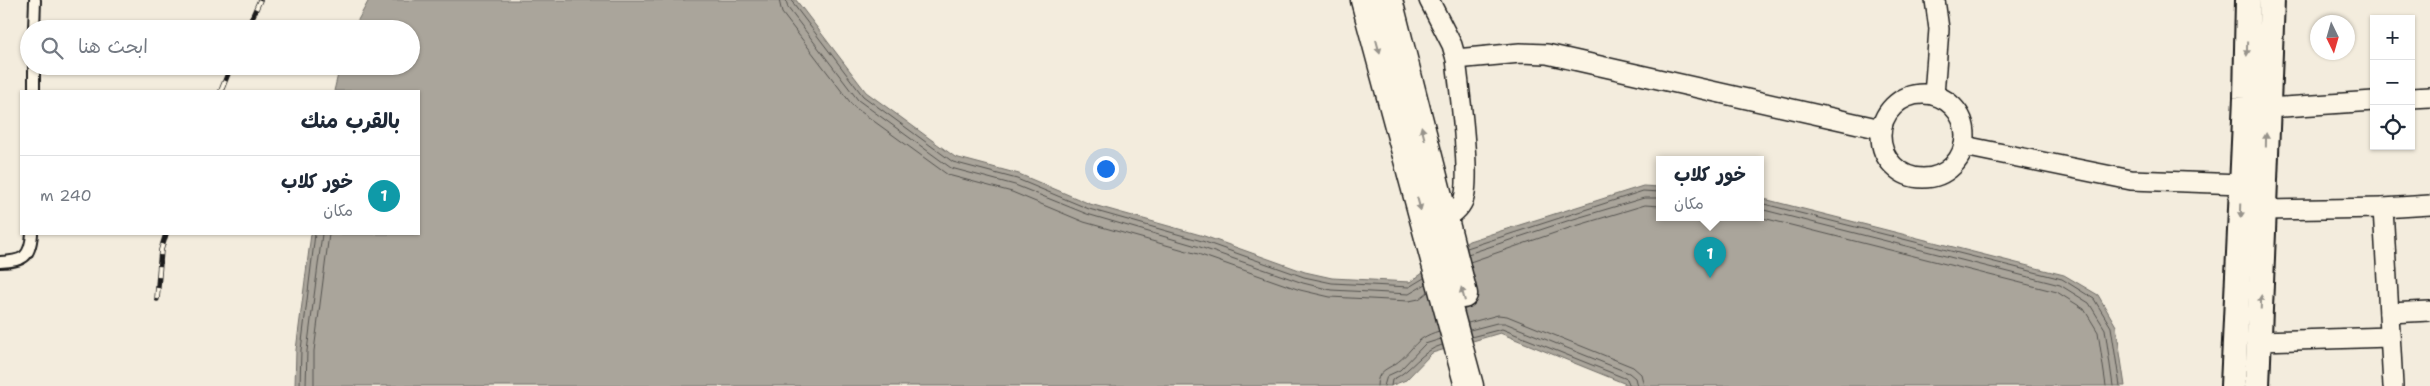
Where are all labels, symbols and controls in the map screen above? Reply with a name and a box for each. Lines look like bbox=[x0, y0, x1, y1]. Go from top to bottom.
north arrow bbox=[2310, 15, 2355, 60]
map controls bbox=[2370, 15, 2415, 150]
button: + bbox=[2370, 15, 2415, 60]
search box bbox=[20, 20, 420, 75]
icon: search bbox=[38, 34, 66, 62]
text: ابحث هنا bbox=[78, 34, 148, 59]
one-way arrow bbox=[1374, 40, 1382, 55]
one-way arrow bbox=[2242, 41, 2250, 57]
button: − bbox=[2370, 60, 2415, 105]
button: locate bbox=[2370, 105, 2415, 150]
text: بالقرب منك bbox=[301, 107, 400, 135]
one-way arrow bbox=[1418, 125, 1426, 140]
one-way arrow bbox=[2263, 132, 2271, 148]
your location bbox=[1093, 156, 1119, 182]
popup bbox=[1656, 156, 1764, 221]
text: خور كلاب bbox=[1674, 162, 1746, 187]
text: خور كلاب bbox=[281, 169, 353, 194]
text: 240 m bbox=[40, 185, 92, 206]
text: 1 bbox=[380, 185, 388, 206]
text: مكان bbox=[1674, 193, 1704, 214]
one-way arrow bbox=[1415, 197, 1423, 212]
text: مكان bbox=[323, 200, 353, 221]
one-way arrow bbox=[2237, 203, 2245, 219]
pin: 1 bbox=[1694, 237, 1726, 278]
one-way arrow bbox=[1459, 287, 1467, 302]
one-way arrow bbox=[2258, 294, 2266, 310]

